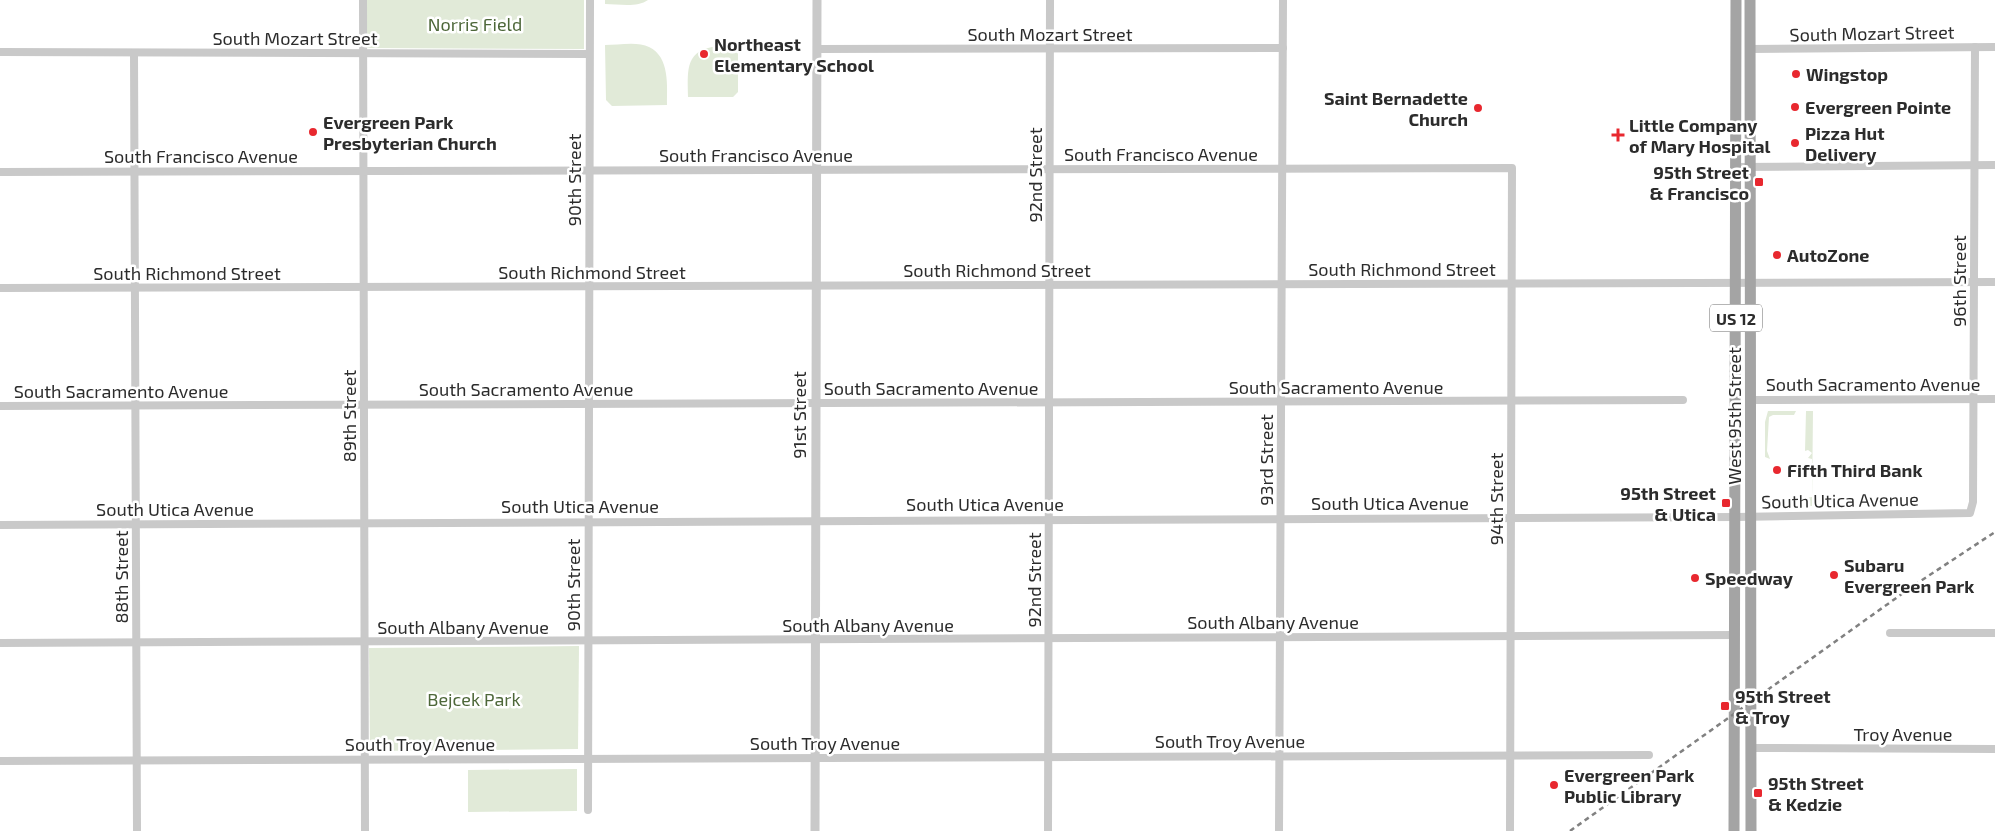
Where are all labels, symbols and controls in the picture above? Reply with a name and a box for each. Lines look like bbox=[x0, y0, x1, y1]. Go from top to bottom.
park label: Norris Field bbox=[428, 13, 522, 35]
street label: South Mozart Street bbox=[1789, 21, 1955, 45]
street label: South Mozart Street bbox=[967, 23, 1133, 45]
street label: South Mozart Street bbox=[212, 27, 378, 49]
place label: Northeast Elementary School bbox=[714, 33, 874, 76]
marker: Northeast Elementary School bbox=[698, 48, 710, 60]
place label: Wingstop bbox=[1806, 63, 1888, 85]
marker: Wingstop bbox=[1790, 68, 1802, 80]
place label: Saint Bernadette Church bbox=[1324, 87, 1468, 130]
place label: Evergreen Pointe bbox=[1805, 96, 1951, 118]
marker: Evergreen Pointe bbox=[1789, 101, 1801, 113]
marker: Saint Bernadette Church bbox=[1472, 102, 1484, 114]
place label: Evergreen Park Presbyterian Church bbox=[323, 111, 497, 154]
place label: Little Company of Mary Hospital bbox=[1629, 114, 1771, 157]
place label: Pizza Hut Delivery bbox=[1805, 122, 1885, 165]
marker: Evergreen Park Presbyterian Church bbox=[307, 126, 319, 138]
street label: 92nd Street bbox=[1024, 127, 1046, 223]
marker: Little Company of Mary Hospital bbox=[1611, 128, 1625, 142]
street label: 90th Street bbox=[563, 134, 585, 226]
marker: Pizza Hut Delivery bbox=[1789, 137, 1801, 149]
street label: South Francisco Avenue bbox=[1064, 143, 1258, 165]
street label: South Francisco Avenue bbox=[659, 144, 853, 166]
street label: South Francisco Avenue bbox=[104, 145, 298, 167]
place label: 95th Street & Francisco bbox=[1649, 161, 1750, 204]
marker: 95th Street & Francisco bbox=[1753, 176, 1765, 188]
street label: 96th Street bbox=[1948, 235, 1970, 327]
place label: AutoZone bbox=[1787, 244, 1869, 266]
marker: AutoZone bbox=[1771, 249, 1783, 261]
street label: South Richmond Street bbox=[1308, 258, 1496, 280]
street label: South Richmond Street bbox=[903, 259, 1091, 281]
street label: South Richmond Street bbox=[498, 261, 686, 283]
street label: South Richmond Street bbox=[93, 262, 281, 284]
road number: US 12 bbox=[1710, 304, 1762, 332]
street label: West 95th Street bbox=[1723, 347, 1745, 485]
street label: 89th Street bbox=[338, 370, 360, 462]
street label: 91st Street bbox=[788, 371, 810, 459]
street label: South Sacramento Avenue bbox=[1766, 373, 1980, 395]
street label: South Sacramento Avenue bbox=[1229, 376, 1443, 398]
street label: South Sacramento Avenue bbox=[824, 377, 1038, 399]
street label: South Sacramento Avenue bbox=[419, 378, 633, 400]
street label: South Sacramento Avenue bbox=[14, 380, 228, 402]
street label: 93rd Street bbox=[1255, 414, 1277, 506]
street label: 94th Street bbox=[1485, 452, 1507, 545]
place label: Fifth Third Bank bbox=[1787, 459, 1922, 481]
marker: Fifth Third Bank bbox=[1771, 464, 1783, 476]
place label: 95th Street & Utica bbox=[1620, 482, 1717, 525]
street label: South Utica Avenue bbox=[1761, 488, 1919, 512]
street label: South Utica Avenue bbox=[1311, 492, 1469, 514]
street label: South Utica Avenue bbox=[906, 493, 1064, 515]
street label: South Utica Avenue bbox=[501, 495, 659, 517]
marker: 95th Street & Utica bbox=[1720, 497, 1732, 509]
street label: South Utica Avenue bbox=[96, 498, 254, 520]
street label: 88th Street bbox=[110, 530, 132, 624]
street label: 92nd Street bbox=[1023, 532, 1045, 628]
street label: 90th Street bbox=[562, 539, 584, 631]
place label: Subaru Evergreen Park bbox=[1844, 554, 1974, 597]
place label: Speedway bbox=[1705, 567, 1794, 589]
marker: Subaru Evergreen Park bbox=[1828, 569, 1840, 581]
marker: Speedway bbox=[1689, 572, 1701, 584]
street label: South Albany Avenue bbox=[1187, 611, 1359, 633]
street label: South Albany Avenue bbox=[782, 614, 954, 636]
street label: South Albany Avenue bbox=[377, 616, 549, 638]
place label: 95th Street & Troy bbox=[1735, 685, 1831, 728]
park label: Bejcek Park bbox=[427, 688, 521, 710]
marker: 95th Street & Troy bbox=[1719, 700, 1731, 712]
street label: Troy Avenue bbox=[1854, 723, 1952, 745]
street label: South Troy Avenue bbox=[1155, 730, 1305, 752]
street label: South Troy Avenue bbox=[750, 732, 900, 754]
street label: South Troy Avenue bbox=[345, 733, 495, 755]
place label: Evergreen Park Public Library bbox=[1564, 764, 1694, 807]
place label: 95th Street & Kedzie bbox=[1768, 772, 1864, 815]
marker: Evergreen Park Public Library bbox=[1548, 779, 1560, 791]
marker: 95th Street & Kedzie bbox=[1752, 787, 1764, 799]

